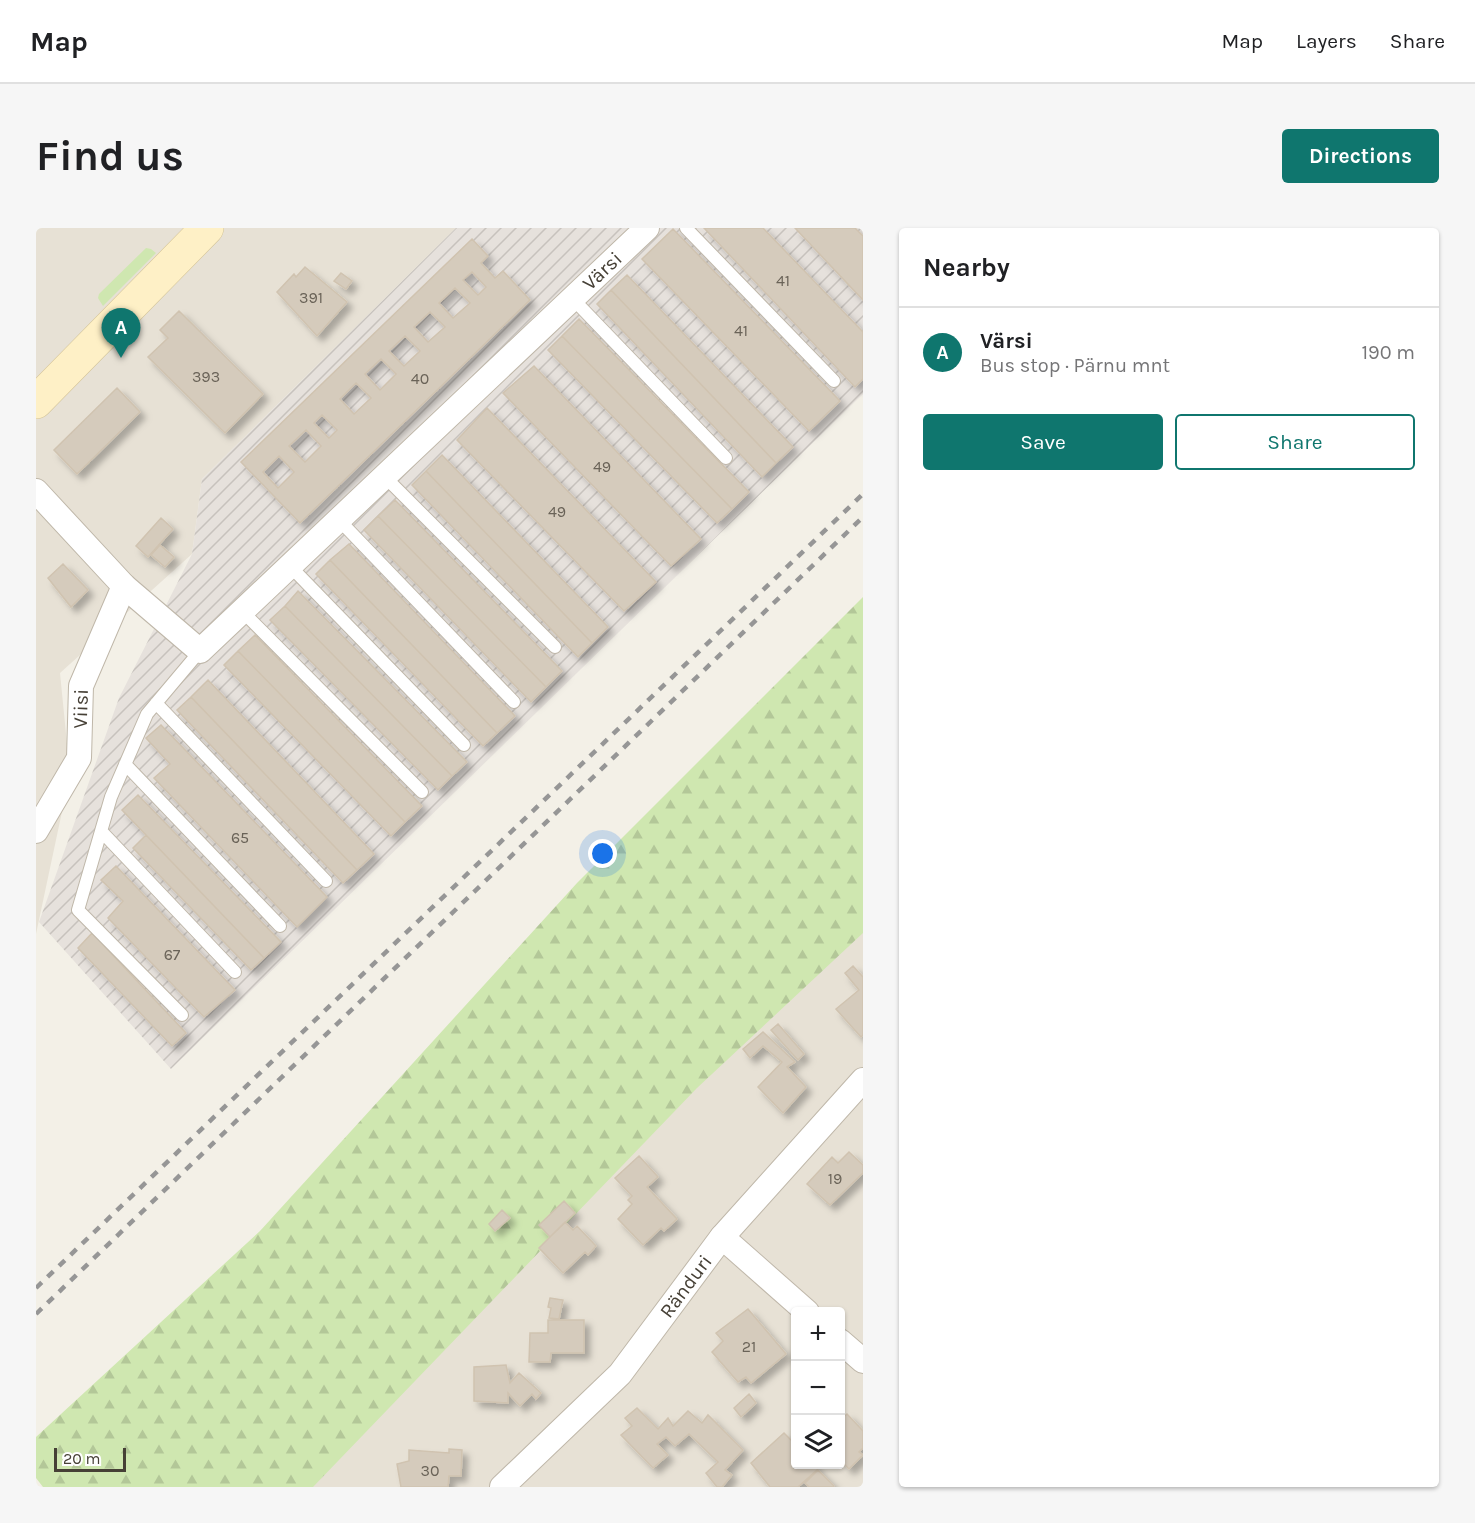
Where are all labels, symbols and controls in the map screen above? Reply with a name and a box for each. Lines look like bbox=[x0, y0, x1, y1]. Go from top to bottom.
text: Map bbox=[30, 25, 88, 58]
text: Map bbox=[1221, 29, 1263, 53]
text: Layers bbox=[1296, 29, 1357, 53]
text: Share bbox=[1390, 29, 1445, 53]
button: Directions bbox=[1282, 129, 1439, 183]
text: Find us bbox=[36, 131, 184, 181]
street label: Värsi bbox=[578, 247, 626, 294]
text: Nearby bbox=[923, 252, 1010, 283]
house number: 41 bbox=[776, 271, 790, 290]
house number: 391 bbox=[299, 288, 323, 307]
pin: A bbox=[102, 308, 140, 358]
house number: 41 bbox=[734, 321, 748, 340]
text: Värsi bbox=[980, 328, 1033, 354]
text: A bbox=[936, 341, 949, 364]
text: 190 m bbox=[1361, 341, 1415, 364]
text: Bus stop · Pärnu mnt bbox=[980, 354, 1170, 377]
house number: 393 bbox=[192, 367, 220, 386]
house number: 40 bbox=[411, 369, 429, 388]
button: Save bbox=[923, 414, 1163, 470]
button: Share bbox=[1175, 414, 1415, 470]
house number: 49 bbox=[593, 457, 611, 476]
house number: 49 bbox=[548, 502, 566, 521]
street label: Viisi bbox=[68, 689, 92, 729]
house number: 65 bbox=[231, 828, 249, 847]
your location bbox=[588, 839, 617, 868]
house number: 67 bbox=[164, 945, 181, 964]
house number: 19 bbox=[828, 1169, 842, 1188]
street label: Ränduri bbox=[655, 1250, 716, 1322]
map controls bbox=[791, 1307, 845, 1469]
button: + bbox=[791, 1307, 845, 1361]
house number: 21 bbox=[742, 1337, 756, 1356]
button: − bbox=[791, 1361, 845, 1415]
button: layers bbox=[791, 1415, 845, 1469]
scale bar bbox=[54, 1445, 126, 1472]
text: 20 m bbox=[63, 1449, 101, 1468]
house number: 30 bbox=[421, 1461, 439, 1480]

